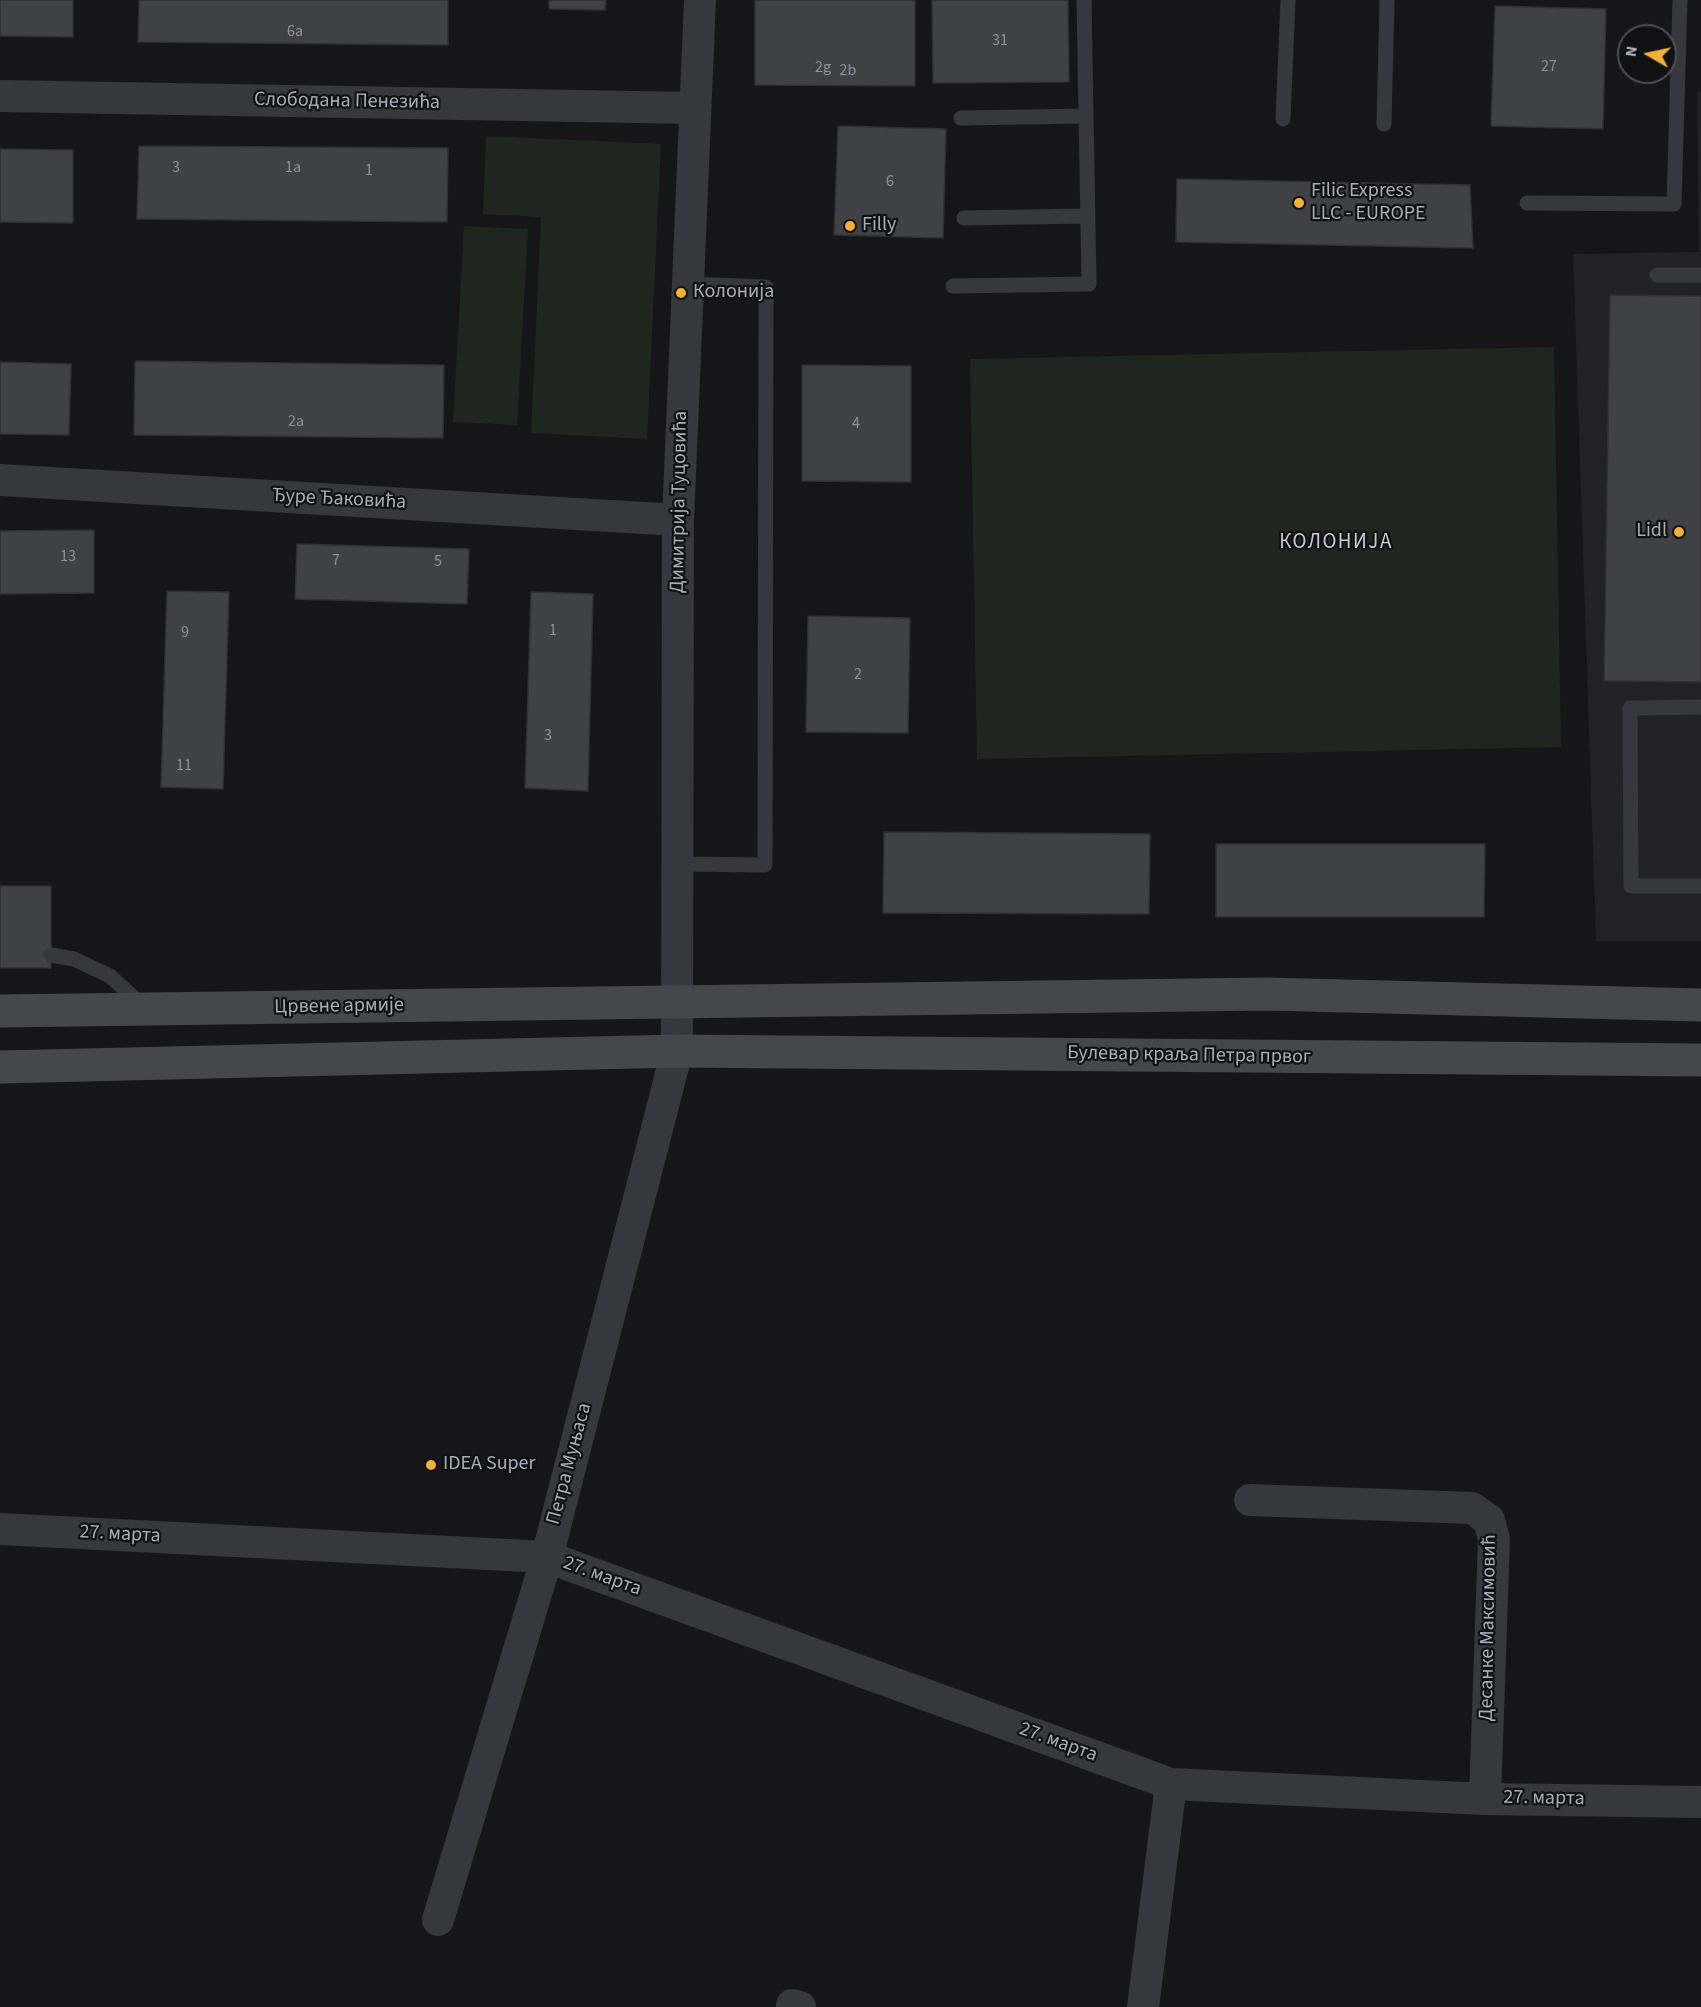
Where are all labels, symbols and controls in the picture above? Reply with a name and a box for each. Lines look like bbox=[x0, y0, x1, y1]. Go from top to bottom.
house number: 6a bbox=[287, 22, 303, 42]
north arrow bbox=[1617, 24, 1677, 84]
house number: 31 bbox=[992, 31, 1008, 51]
text: N bbox=[1619, 45, 1643, 58]
house number: 27 bbox=[1541, 57, 1557, 77]
house number: 2g bbox=[815, 58, 831, 78]
house number: 2b bbox=[840, 61, 856, 81]
street label: Слободана Пенезића bbox=[254, 88, 440, 116]
house number: 3 bbox=[172, 158, 180, 178]
house number: 1a bbox=[285, 158, 301, 178]
house number: 1 bbox=[365, 161, 373, 181]
house number: 6 bbox=[886, 172, 894, 192]
place label: Filic Express LLC - EUROPE bbox=[1311, 180, 1426, 227]
marker: Filic Express LLC - EUROPE bbox=[1292, 196, 1306, 210]
place label: Filly bbox=[862, 214, 896, 238]
marker: Filly bbox=[843, 219, 857, 233]
place label: Колонија bbox=[693, 281, 774, 305]
marker: Колонија bbox=[674, 286, 688, 300]
street label: Димитрија Туцовића bbox=[666, 411, 694, 593]
house number: 2a bbox=[288, 412, 304, 432]
house number: 4 bbox=[852, 414, 860, 434]
street label: Ђуре Ђаковића bbox=[271, 484, 407, 516]
place label: Lidl bbox=[1636, 520, 1667, 544]
marker: Lidl bbox=[1672, 525, 1686, 539]
district label: КОЛОНИЈА bbox=[1279, 530, 1393, 556]
house number: 13 bbox=[60, 547, 76, 567]
house number: 7 bbox=[332, 551, 340, 571]
house number: 5 bbox=[434, 552, 442, 572]
house number: 1 bbox=[549, 621, 557, 641]
house number: 9 bbox=[181, 623, 189, 643]
house number: 2 bbox=[854, 665, 862, 685]
house number: 3 bbox=[544, 726, 552, 746]
house number: 11 bbox=[176, 756, 192, 776]
street label: Црвене армије bbox=[274, 994, 404, 1020]
street label: Булевар краља Петра првог bbox=[1067, 1042, 1311, 1070]
street label: Петра Муњаса bbox=[542, 1401, 598, 1527]
place label: IDEA Super bbox=[443, 1453, 535, 1477]
marker: IDEA Super bbox=[424, 1458, 438, 1472]
street label: 27. марта bbox=[79, 1521, 161, 1549]
street label: Десанке Максимовић bbox=[1475, 1534, 1503, 1722]
street label: 27. марта bbox=[560, 1552, 644, 1602]
street label: 27. марта bbox=[1016, 1718, 1100, 1768]
street label: 27. марта bbox=[1503, 1786, 1585, 1812]

